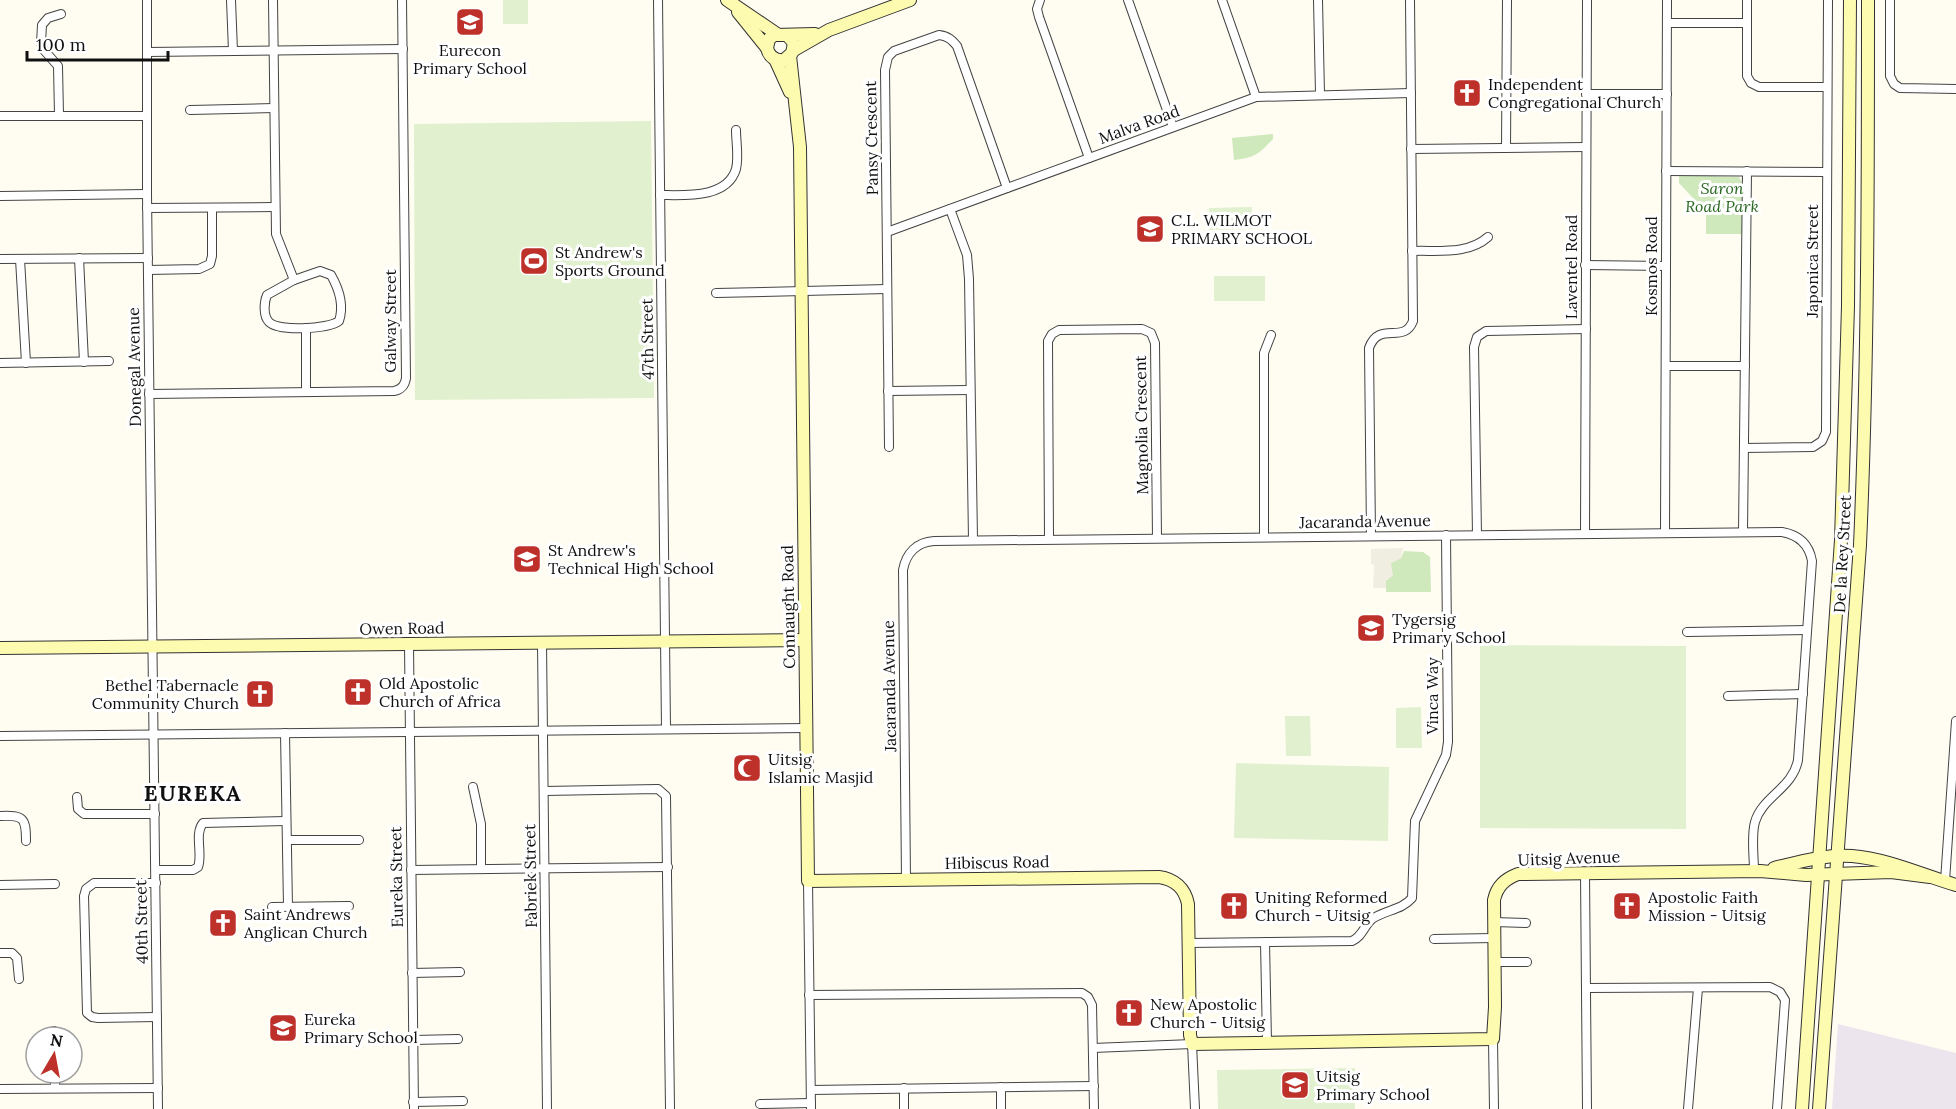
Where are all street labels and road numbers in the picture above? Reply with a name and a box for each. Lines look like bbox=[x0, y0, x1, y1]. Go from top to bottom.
street label: Pansy Crescent bbox=[860, 80, 882, 195]
street label: Malva Road bbox=[1096, 100, 1183, 148]
street label: Japonica Street bbox=[1802, 203, 1822, 319]
street label: Laventel Road bbox=[1561, 214, 1581, 319]
street label: Kosmos Road bbox=[1641, 216, 1661, 316]
street label: Galway Street bbox=[380, 268, 400, 373]
street label: 47th Street bbox=[636, 297, 658, 380]
street label: Donegal Avenue bbox=[123, 307, 145, 427]
street label: Magnolia Crescent bbox=[1130, 354, 1152, 495]
street label: De la Rey Street bbox=[1829, 494, 1855, 614]
street label: Jacaranda Avenue bbox=[1298, 510, 1431, 532]
street label: Connaught Road bbox=[777, 544, 799, 669]
street label: Owen Road bbox=[359, 617, 445, 639]
street label: Jacaranda Avenue bbox=[878, 620, 900, 753]
street label: Vinca Way bbox=[1422, 657, 1442, 736]
street label: Fabriek Street bbox=[519, 823, 541, 928]
street label: Eureka Street bbox=[385, 825, 407, 928]
street label: Uitsig Avenue bbox=[1518, 846, 1621, 870]
street label: Hibiscus Road bbox=[944, 851, 1050, 873]
street label: 40th Street bbox=[130, 879, 152, 964]

